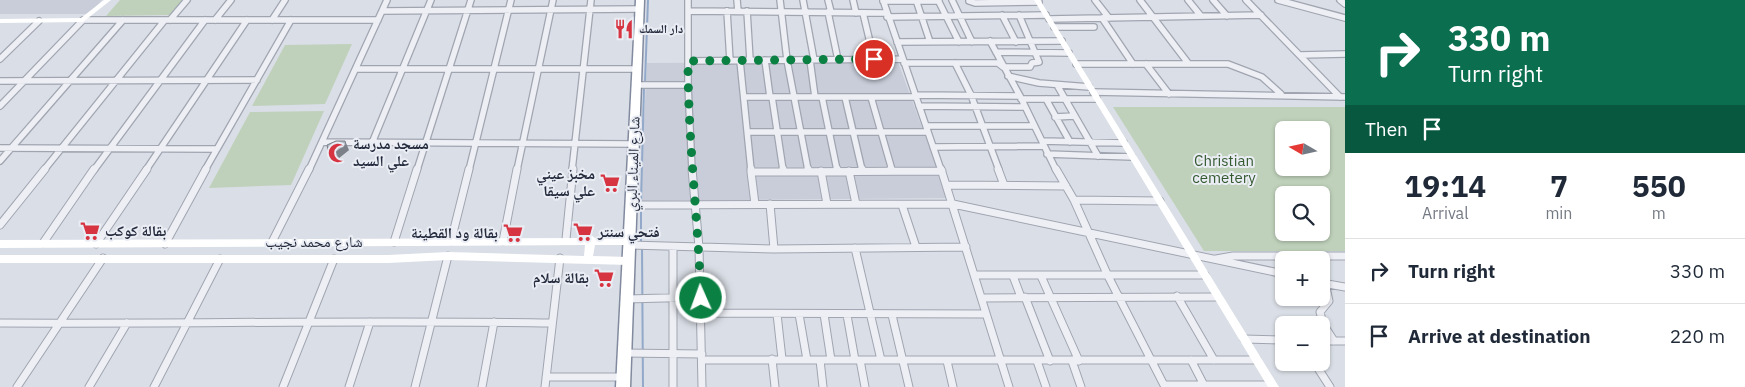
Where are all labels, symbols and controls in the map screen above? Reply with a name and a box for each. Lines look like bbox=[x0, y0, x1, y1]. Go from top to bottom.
text: 330 m bbox=[1448, 15, 1551, 61]
restaurant icon: دار السمك bbox=[613, 18, 635, 40]
icon: right bbox=[1365, 20, 1430, 85]
place label: دار السمك bbox=[639, 21, 683, 36]
pin bbox=[853, 38, 895, 80]
icon: arrive bbox=[860, 45, 888, 73]
text: Turn right bbox=[1448, 59, 1543, 88]
icon: arrive bbox=[1418, 115, 1446, 143]
street label: شارع الميناء البري bbox=[621, 116, 646, 212]
text: Then bbox=[1365, 117, 1408, 141]
north arrow bbox=[1275, 121, 1330, 176]
map controls bbox=[1275, 121, 1330, 371]
place label: مسجد مدرسة علي السيد bbox=[353, 134, 429, 173]
mosque icon: مسجد مدرسة علي السيد bbox=[327, 142, 349, 164]
park label: Christian cemetery bbox=[1192, 151, 1256, 187]
place label: مخبز عيني علي سيقا bbox=[536, 164, 595, 203]
text: 19:14 bbox=[1404, 166, 1486, 205]
text: 7 bbox=[1550, 166, 1568, 205]
text: 550 bbox=[1632, 166, 1686, 205]
supermarket icon: مخبز عيني علي سيقا bbox=[599, 172, 621, 194]
button: search bbox=[1275, 186, 1330, 241]
text: Arrival bbox=[1422, 203, 1469, 223]
text: min bbox=[1545, 203, 1572, 223]
text: m bbox=[1652, 203, 1666, 223]
supermarket icon: بقالة كوكب bbox=[79, 220, 101, 242]
place label: بقالة كوكب bbox=[105, 221, 166, 240]
supermarket icon: فتحي سنتر bbox=[572, 221, 594, 243]
supermarket icon: بقالة ود القطينة bbox=[502, 222, 524, 244]
place label: فتحي سنتر bbox=[597, 222, 660, 244]
place label: بقالة ود القطينة bbox=[411, 223, 498, 242]
street label: شارع محمد نجيب bbox=[265, 232, 363, 252]
button: + bbox=[1275, 251, 1330, 306]
icon: right bbox=[1365, 257, 1393, 285]
text: Turn right bbox=[1408, 259, 1495, 283]
text: 330 m bbox=[1670, 259, 1725, 283]
supermarket icon: بقالة سلام bbox=[593, 267, 615, 289]
place label: بقالة سلام bbox=[533, 268, 589, 288]
position arrow bbox=[674, 271, 726, 323]
button: − bbox=[1275, 316, 1330, 371]
icon: arrive bbox=[1365, 322, 1393, 350]
text: Arrive at destination bbox=[1408, 324, 1591, 348]
text: 220 m bbox=[1670, 324, 1725, 348]

